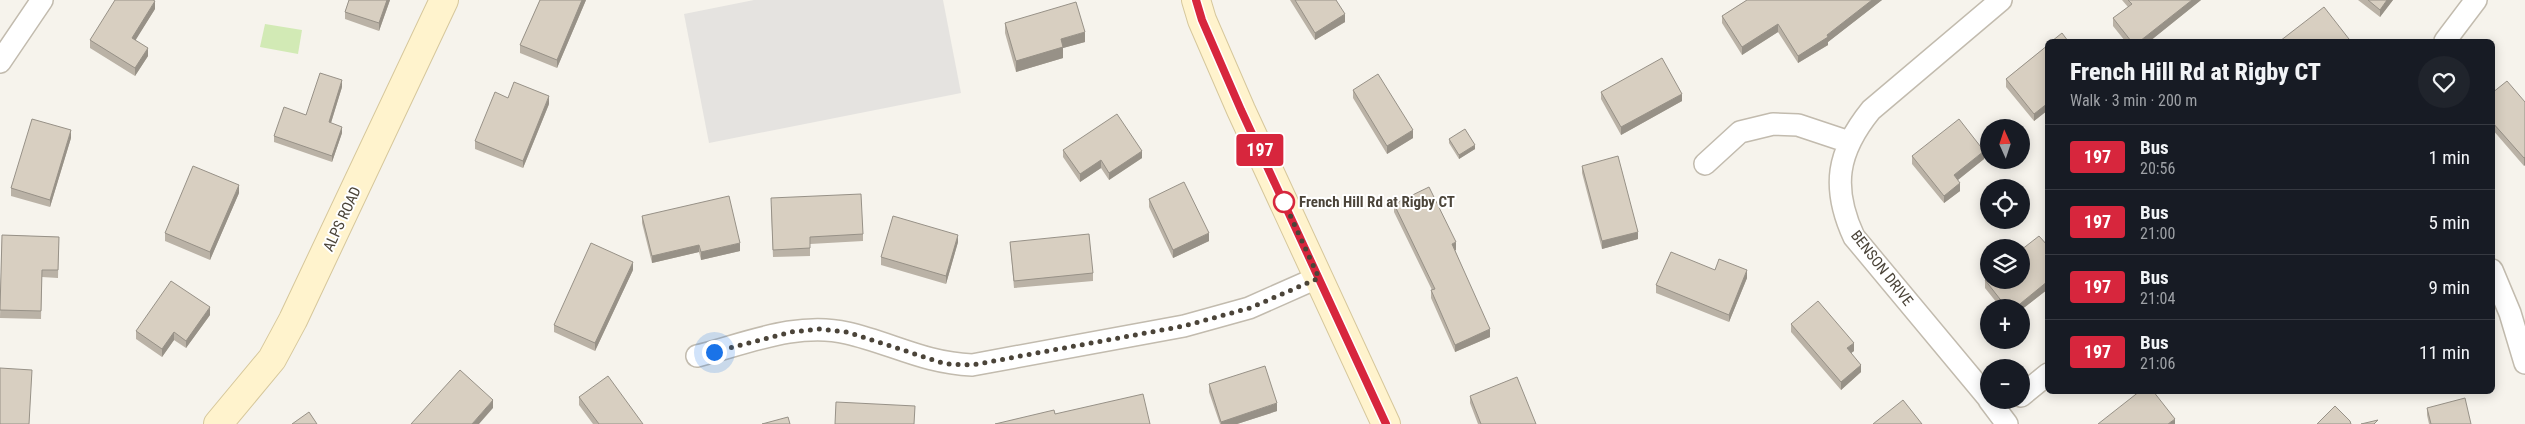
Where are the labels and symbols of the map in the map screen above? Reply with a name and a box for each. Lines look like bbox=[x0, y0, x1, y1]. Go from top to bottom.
north arrow bbox=[1980, 119, 2030, 169]
line badge: 197 bbox=[1231, 134, 1289, 166]
street label: ALPS ROAD bbox=[319, 184, 365, 254]
marker: French Hill Rd at Rigby CT bbox=[1273, 191, 1295, 213]
place label: French Hill Rd at Rigby CT bbox=[1299, 193, 1455, 211]
street label: BENSON DRIVE bbox=[1847, 227, 1917, 309]
your location bbox=[702, 340, 727, 365]

